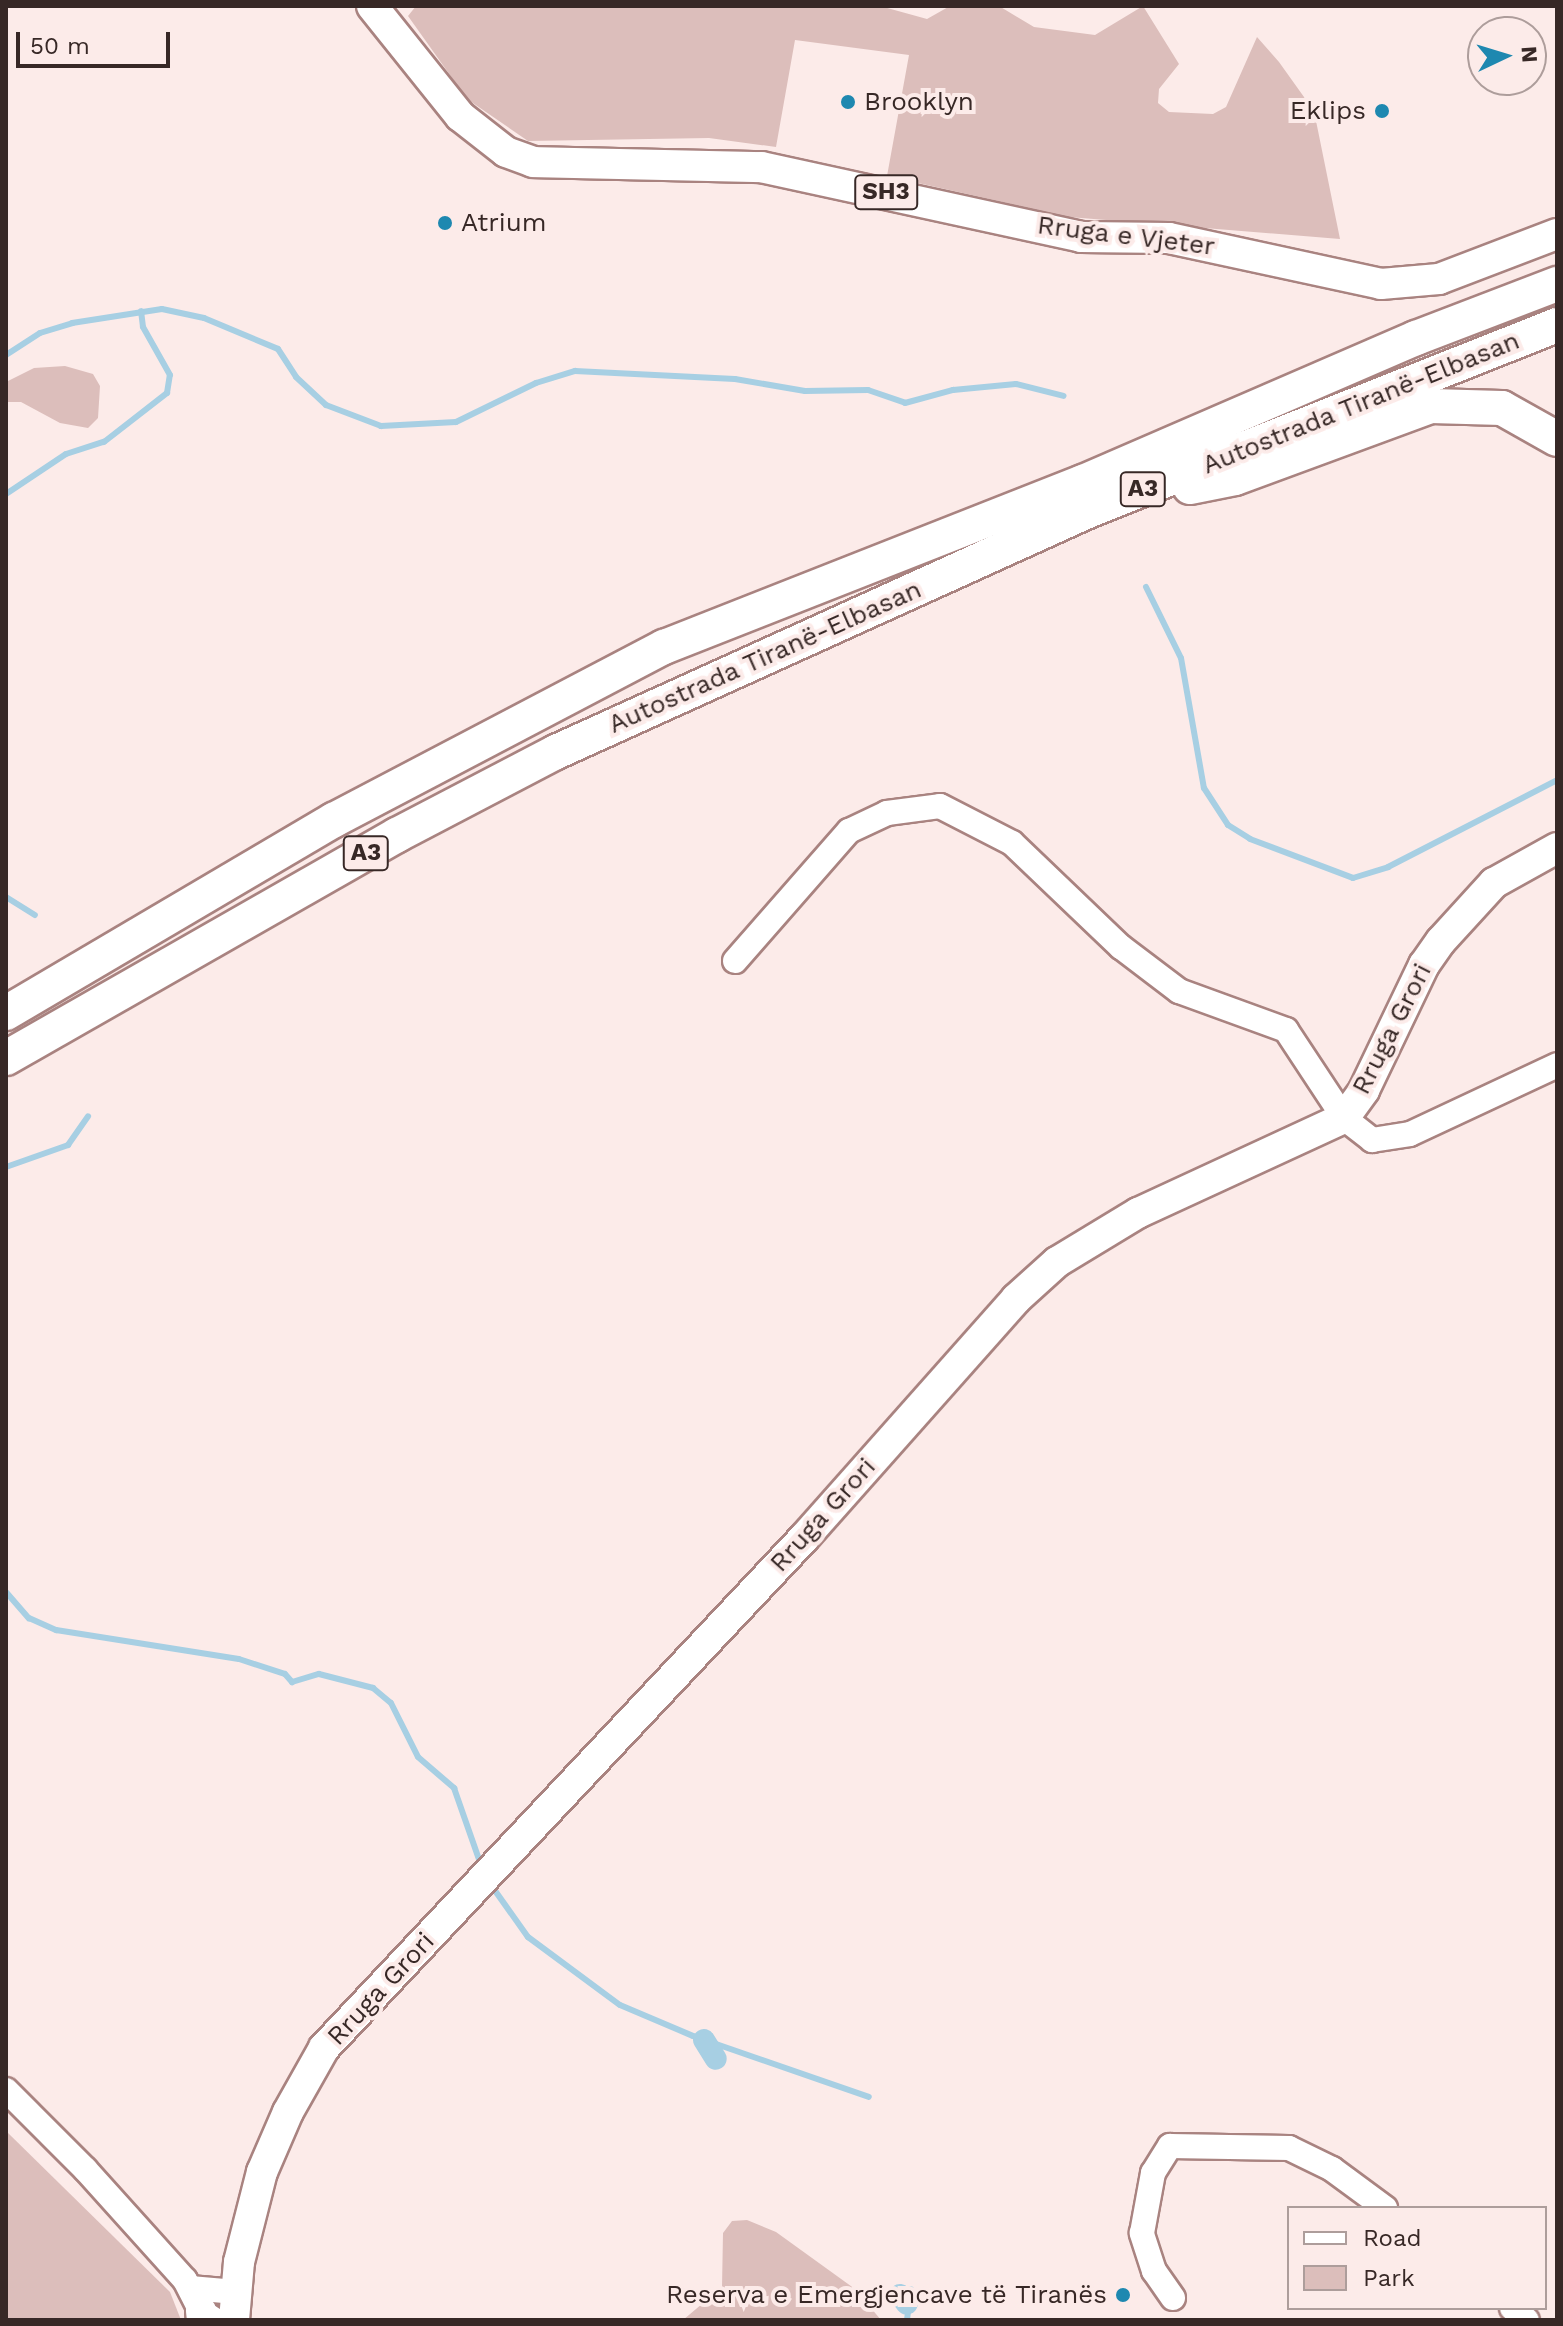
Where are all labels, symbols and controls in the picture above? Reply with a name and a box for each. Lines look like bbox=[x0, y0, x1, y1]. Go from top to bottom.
scale bar bbox=[20, 16, 174, 66]
north arrow bbox=[1467, 16, 1547, 96]
text: 50 m bbox=[30, 32, 90, 60]
text: N bbox=[1516, 45, 1542, 63]
place label: Brooklyn bbox=[864, 86, 974, 118]
marker: Brooklyn bbox=[839, 93, 857, 111]
place label: Eklips bbox=[1290, 95, 1366, 127]
marker: Eklips bbox=[1373, 102, 1391, 120]
road number: SH3 bbox=[854, 172, 918, 212]
place label: Atrium bbox=[461, 207, 546, 239]
street label: Rruga e Vjeter bbox=[1035, 210, 1217, 262]
marker: Atrium bbox=[436, 214, 454, 232]
street label: Autostrada Tiranë-Elbasan bbox=[1197, 325, 1525, 481]
road number: A3 bbox=[1119, 469, 1167, 509]
street label: Autostrada Tiranë-Elbasan bbox=[603, 574, 927, 740]
road number: A3 bbox=[342, 833, 390, 873]
street label: Rruga Grori bbox=[1346, 958, 1438, 1100]
street label: Rruga Grori bbox=[763, 1451, 883, 1579]
street label: Rruga Grori bbox=[321, 1926, 441, 2052]
legend bbox=[1287, 2206, 1547, 2310]
text: Road bbox=[1363, 2224, 1422, 2252]
text: Park bbox=[1363, 2264, 1415, 2292]
place label: Reserva e Emergjencave të Tiranës bbox=[664, 2279, 1107, 2311]
marker: Reserva e Emergjencave të Tiranës bbox=[1114, 2286, 1132, 2304]

